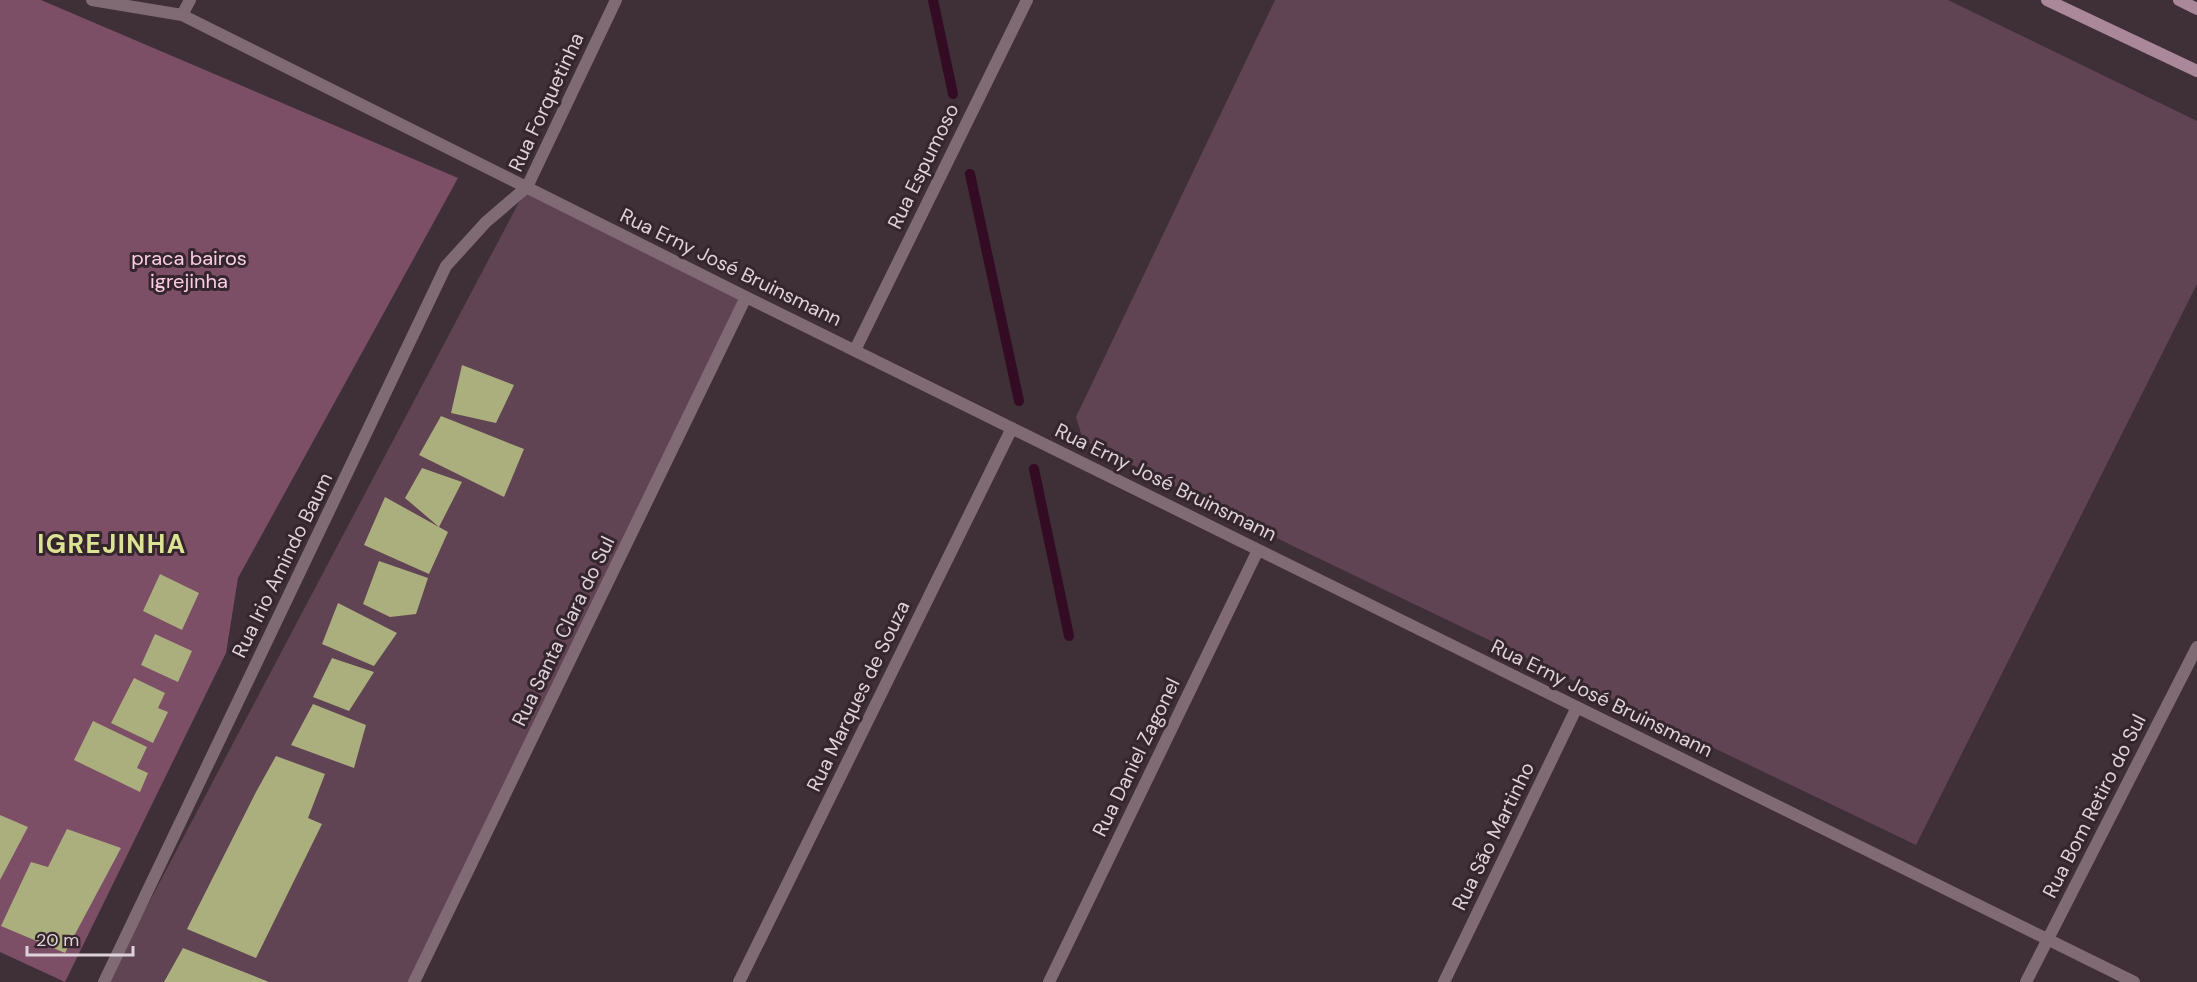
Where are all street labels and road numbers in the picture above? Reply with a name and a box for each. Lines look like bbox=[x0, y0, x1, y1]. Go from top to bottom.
street label: Rua Forquetinha bbox=[502, 28, 590, 176]
street label: Rua Espumoso bbox=[881, 99, 965, 233]
street label: Rua Erny José Bruinsmann bbox=[616, 202, 846, 332]
street label: Rua Erny José Bruinsmann bbox=[1051, 417, 1281, 547]
street label: Rua Irio Amindo Baum bbox=[226, 468, 338, 662]
street label: Rua Santa Clara do Sul bbox=[506, 532, 620, 730]
street label: Rua Marques de Souza bbox=[800, 596, 916, 796]
street label: Rua Erny José Bruinsmann bbox=[1487, 633, 1717, 763]
street label: Rua Daniel Zagonel bbox=[1086, 673, 1186, 841]
street label: Rua Bom Retiro do Sul bbox=[2036, 710, 2152, 902]
street label: Rua São Martinho bbox=[1446, 758, 1540, 914]

